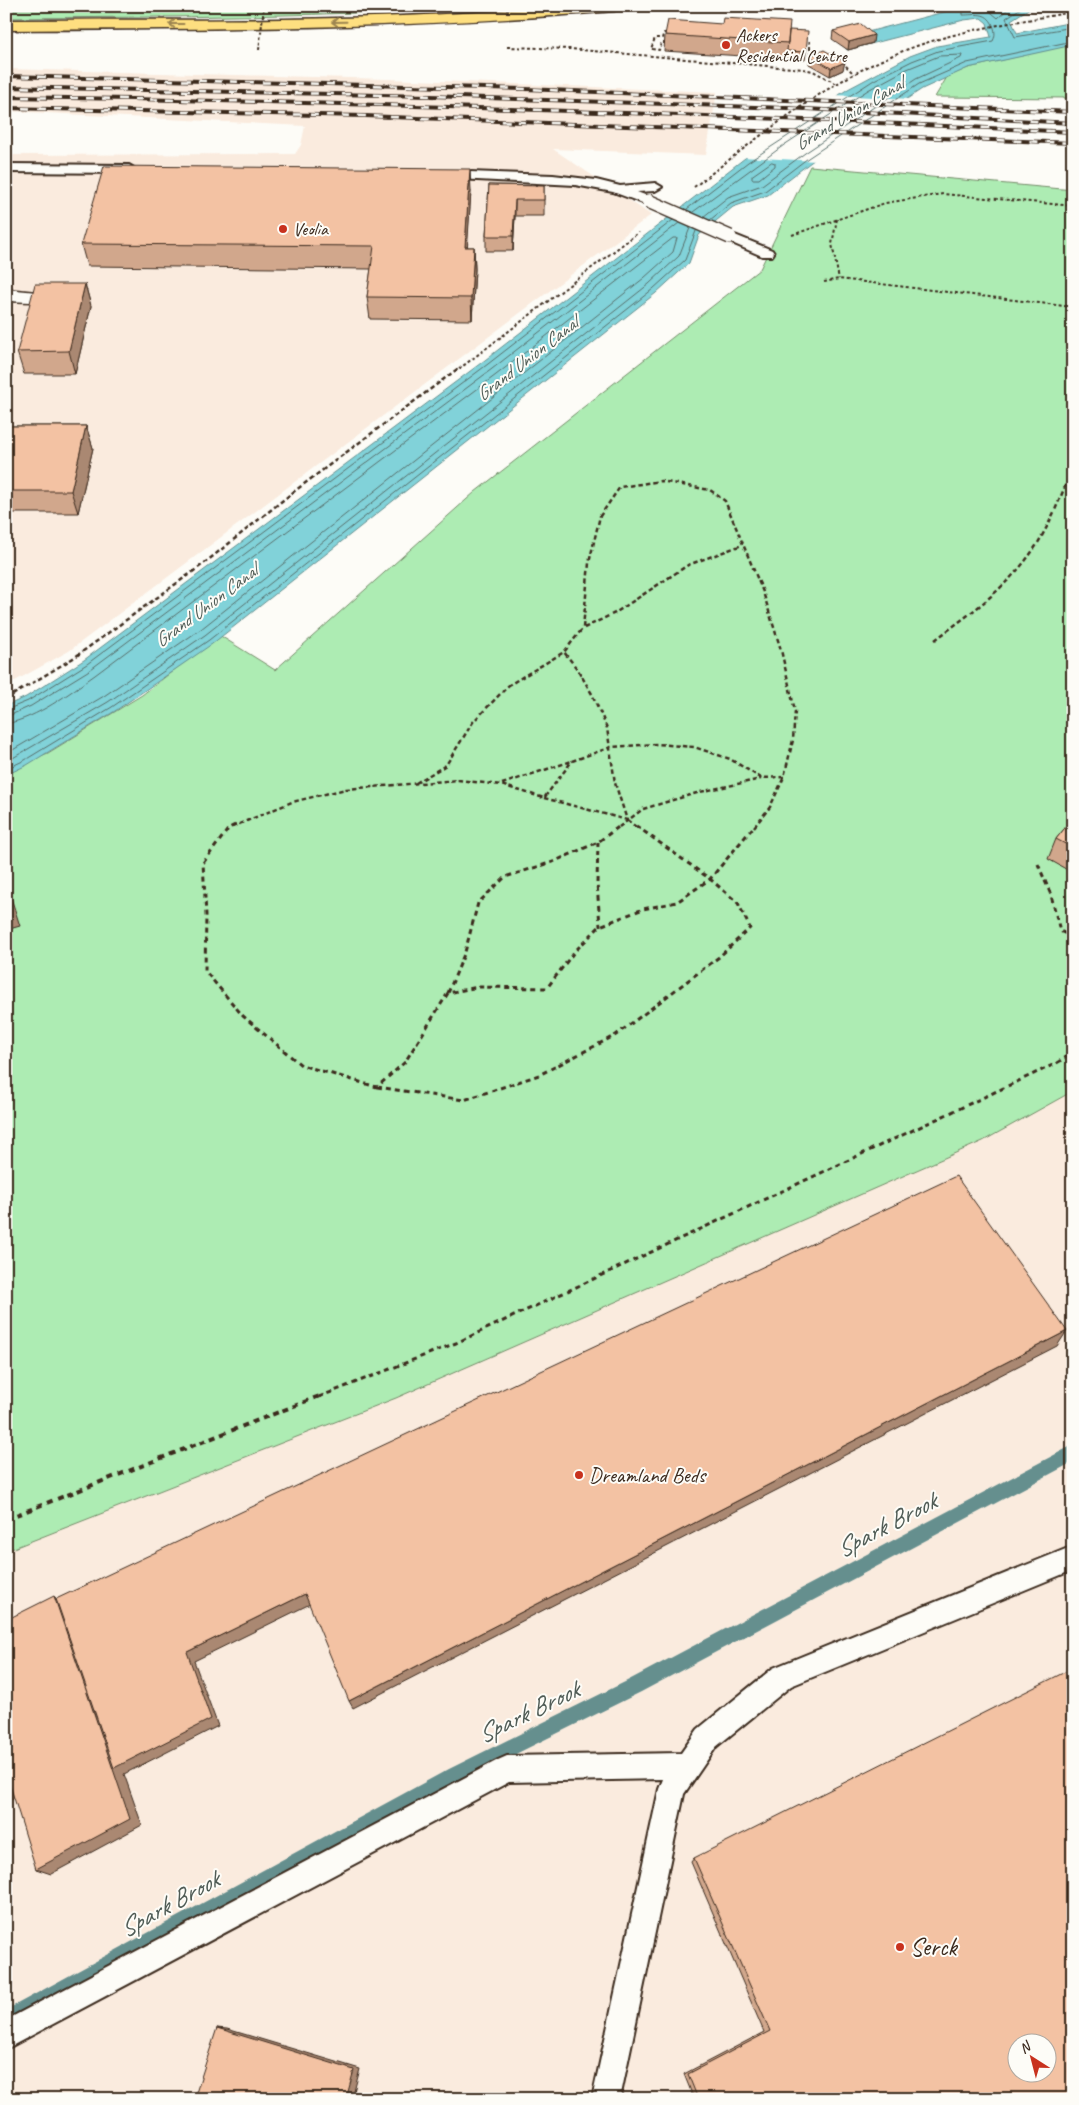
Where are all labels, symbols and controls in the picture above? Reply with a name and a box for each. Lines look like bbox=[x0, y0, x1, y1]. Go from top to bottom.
one-way arrow bbox=[331, 17, 347, 26]
one-way arrow bbox=[168, 19, 184, 29]
place label: Ackers Residential Centre bbox=[736, 24, 848, 67]
marker: Ackers Residential Centre bbox=[720, 39, 732, 51]
water label: Grand Union Canal bbox=[790, 69, 914, 156]
place label: Veolia bbox=[293, 218, 329, 240]
marker: Veolia bbox=[277, 223, 289, 235]
water label: Grand Union Canal bbox=[471, 308, 588, 406]
water label: Grand Union Canal bbox=[150, 555, 268, 653]
place label: Dreamland Beds bbox=[589, 1462, 707, 1488]
marker: Dreamland Beds bbox=[573, 1469, 585, 1481]
water label: Spark Brook bbox=[830, 1483, 946, 1565]
water label: Spark Brook bbox=[472, 1671, 588, 1751]
water label: Spark Brook bbox=[113, 1861, 229, 1945]
place label: Serck bbox=[910, 1931, 959, 1963]
marker: Serck bbox=[894, 1941, 906, 1953]
north arrow bbox=[1006, 2032, 1056, 2082]
text: N bbox=[1016, 2037, 1035, 2057]

